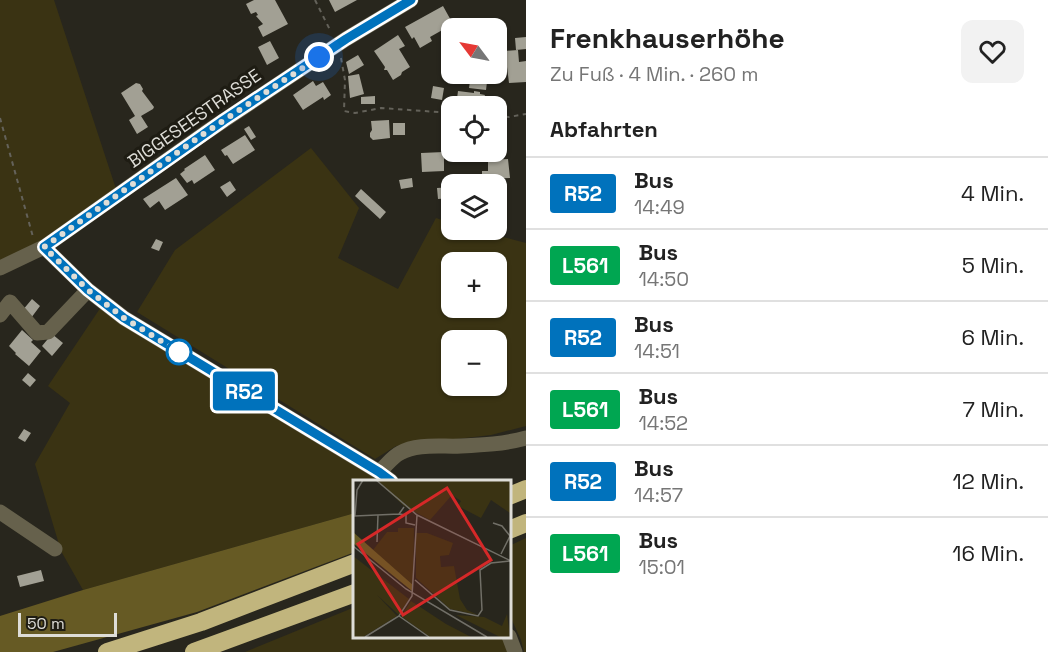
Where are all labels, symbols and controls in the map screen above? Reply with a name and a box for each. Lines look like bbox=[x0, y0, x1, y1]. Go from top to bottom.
north arrow bbox=[441, 18, 507, 84]
map controls bbox=[441, 18, 507, 396]
text: Frenkhauserhöhe bbox=[550, 20, 785, 56]
button: heart bbox=[961, 20, 1024, 83]
your location bbox=[304, 42, 334, 72]
text: Zu Fuß · 4 Min. · 260 m bbox=[550, 61, 758, 87]
street label: BIGGESEESTRASSE bbox=[123, 63, 265, 173]
button: locate bbox=[441, 96, 507, 162]
text: Abfahrten bbox=[550, 115, 658, 143]
text: Bus bbox=[634, 166, 674, 194]
button: layers bbox=[441, 174, 507, 240]
text: 4 Min. bbox=[961, 179, 1024, 207]
text: R52 bbox=[564, 180, 602, 207]
text: 14:49 bbox=[634, 194, 685, 220]
text: Bus bbox=[638, 238, 678, 266]
text: 5 Min. bbox=[962, 251, 1024, 279]
button: + bbox=[441, 252, 507, 318]
text: L561 bbox=[562, 252, 608, 279]
text: 14:50 bbox=[638, 266, 689, 292]
text: Bus bbox=[634, 310, 674, 338]
text: 6 Min. bbox=[961, 323, 1024, 351]
text: R52 bbox=[564, 324, 602, 351]
button: − bbox=[441, 330, 507, 396]
text: 14:51 bbox=[634, 338, 680, 364]
unlabelled marker bbox=[166, 339, 192, 365]
line badge: R52 bbox=[210, 372, 278, 410]
text: R52 bbox=[225, 378, 263, 405]
text: Bus bbox=[638, 382, 678, 410]
text: 7 Min. bbox=[962, 395, 1024, 423]
text: L561 bbox=[562, 396, 608, 423]
text: 14:52 bbox=[638, 410, 688, 436]
text: Bus bbox=[634, 454, 674, 482]
text: 12 Min. bbox=[952, 467, 1024, 495]
text: R52 bbox=[564, 468, 602, 495]
inset map bbox=[353, 480, 511, 637]
text: 14:57 bbox=[634, 482, 683, 508]
text: Bus bbox=[638, 526, 678, 554]
text: 16 Min. bbox=[952, 539, 1024, 567]
text: L561 bbox=[562, 540, 608, 567]
text: 15:01 bbox=[638, 554, 685, 580]
scale bar bbox=[18, 610, 117, 638]
text: 50 m bbox=[27, 613, 65, 634]

